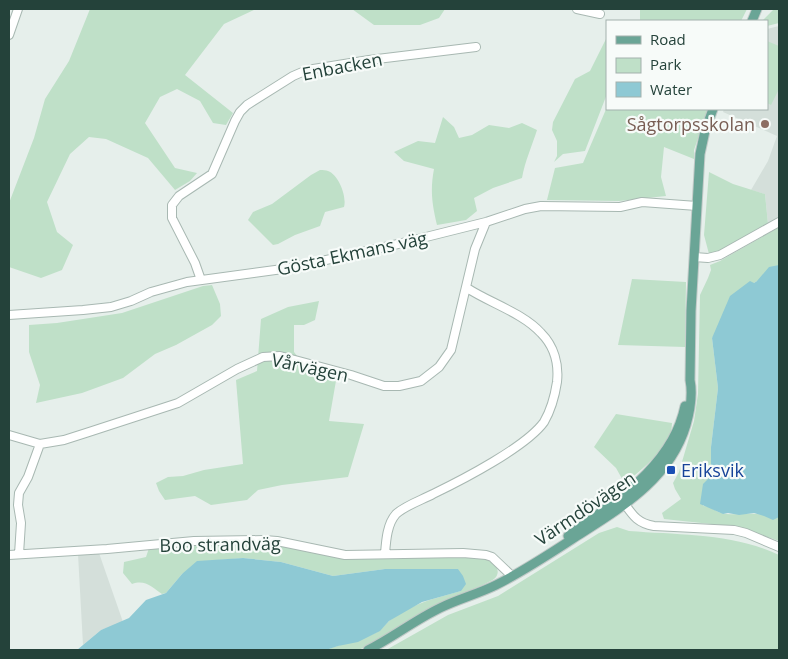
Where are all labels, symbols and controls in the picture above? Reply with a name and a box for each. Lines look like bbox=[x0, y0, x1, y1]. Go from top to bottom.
legend bbox=[606, 20, 768, 110]
text: Road bbox=[650, 29, 686, 49]
street label: Enbacken bbox=[300, 46, 384, 86]
text: Park bbox=[650, 54, 681, 74]
text: Water bbox=[650, 79, 692, 99]
place label: Sågtorpsskolan bbox=[627, 112, 755, 136]
marker: Sågtorpsskolan bbox=[759, 118, 771, 130]
street label: Gösta Ekmans väg bbox=[275, 225, 429, 281]
street label: Vårvägen bbox=[269, 347, 351, 387]
place label: Eriksvik bbox=[681, 458, 744, 482]
marker: Eriksvik bbox=[665, 464, 677, 476]
street label: Värmdövägen bbox=[530, 465, 640, 551]
street label: Boo strandväg bbox=[159, 531, 281, 557]

